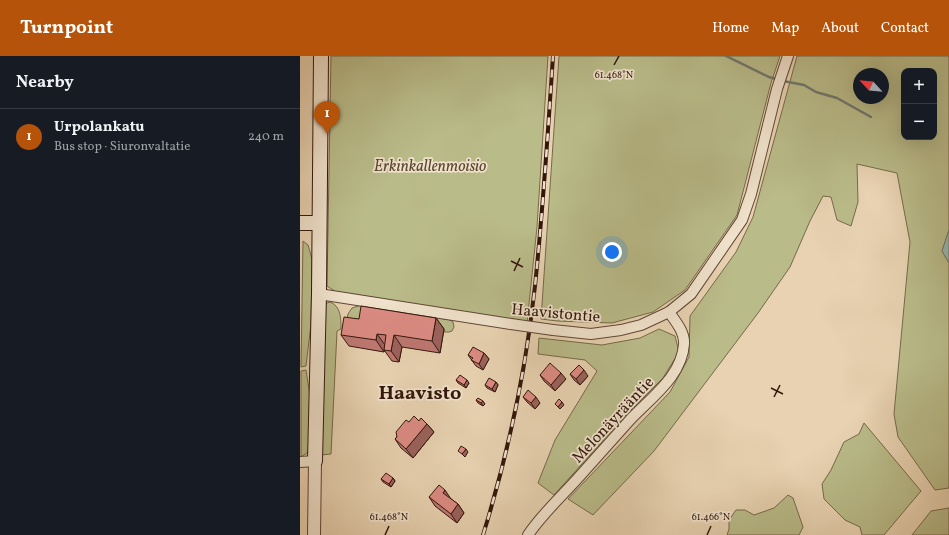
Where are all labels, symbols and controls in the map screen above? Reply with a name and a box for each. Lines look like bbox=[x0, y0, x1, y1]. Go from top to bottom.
text: Turnpoint bbox=[20, 15, 113, 41]
text: Home bbox=[712, 19, 749, 38]
text: Map bbox=[771, 19, 799, 38]
text: About bbox=[821, 19, 859, 38]
text: Contact bbox=[881, 19, 929, 38]
text: 61.468°N bbox=[595, 68, 634, 82]
north arrow bbox=[853, 68, 889, 104]
map controls bbox=[901, 68, 937, 140]
button: + bbox=[901, 68, 937, 104]
text: Nearby bbox=[16, 71, 74, 94]
pin: 1 bbox=[314, 101, 340, 134]
button: − bbox=[901, 104, 937, 140]
text: Urpolankatu bbox=[54, 117, 144, 138]
text: 1 bbox=[26, 128, 32, 146]
text: 240 m bbox=[248, 128, 284, 146]
text: Bus stop · Siuronvaltatie bbox=[54, 138, 190, 156]
park label: Erkinkallenmoisio bbox=[374, 156, 487, 178]
your location bbox=[602, 242, 622, 262]
street label: Haavistontie bbox=[510, 299, 601, 329]
street label: Melonäyrääntie bbox=[567, 372, 659, 469]
district label: Haavisto bbox=[379, 380, 461, 408]
text: 61.468°N bbox=[370, 510, 409, 524]
text: 61.466°N bbox=[692, 510, 731, 524]

